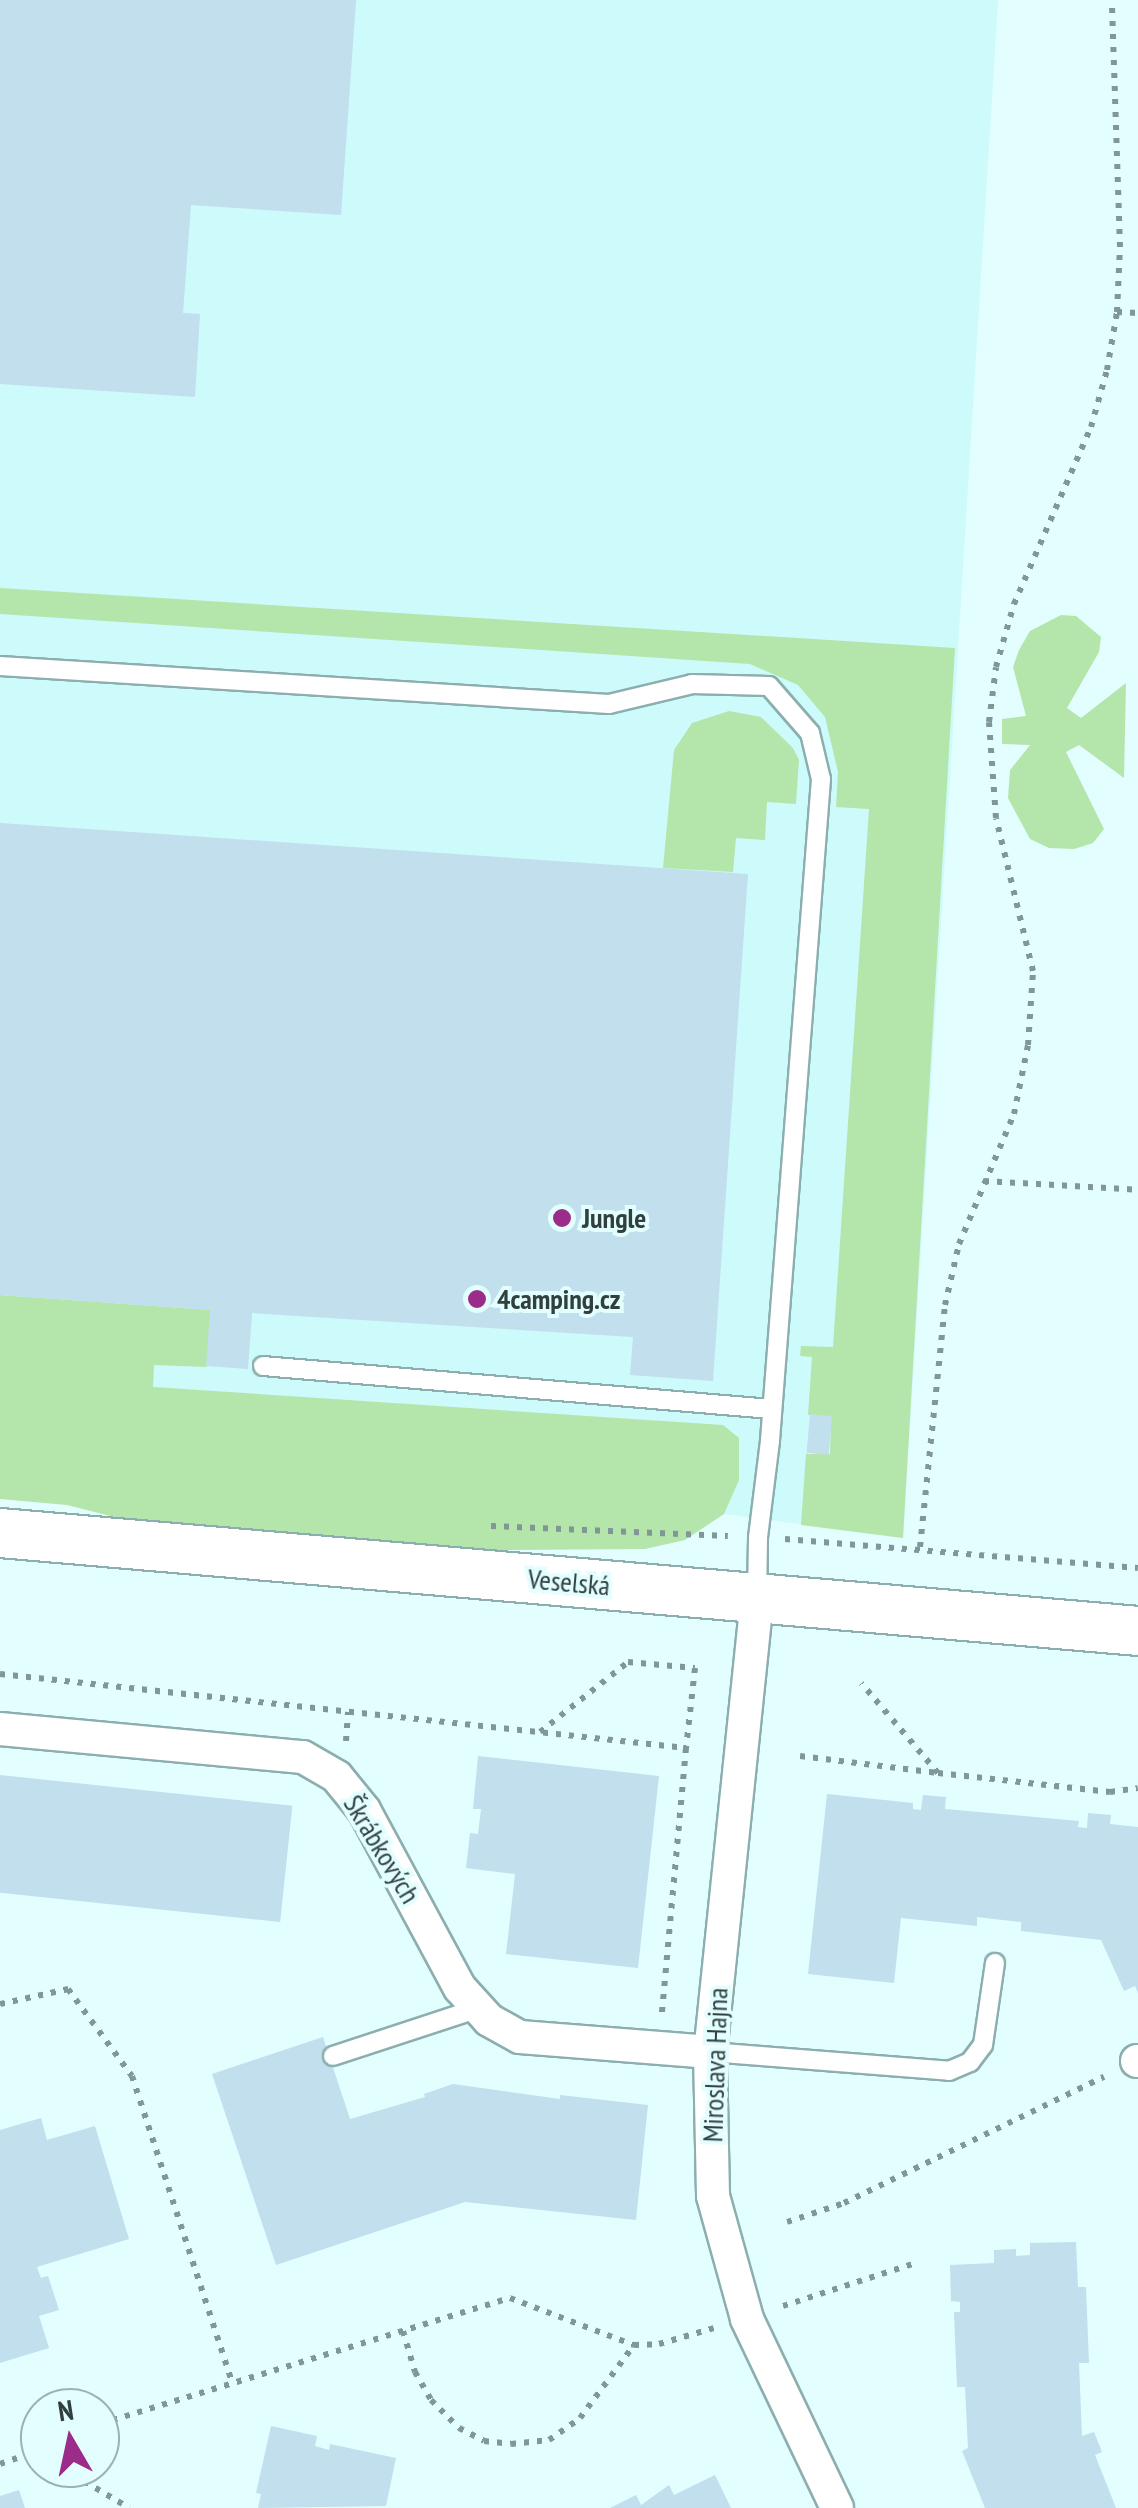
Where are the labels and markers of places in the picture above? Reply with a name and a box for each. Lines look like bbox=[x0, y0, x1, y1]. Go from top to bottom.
place label: Jungle bbox=[582, 1201, 646, 1235]
marker: Jungle bbox=[551, 1207, 573, 1229]
place label: 4camping.cz bbox=[497, 1282, 620, 1316]
marker: 4camping.cz bbox=[466, 1288, 488, 1310]

